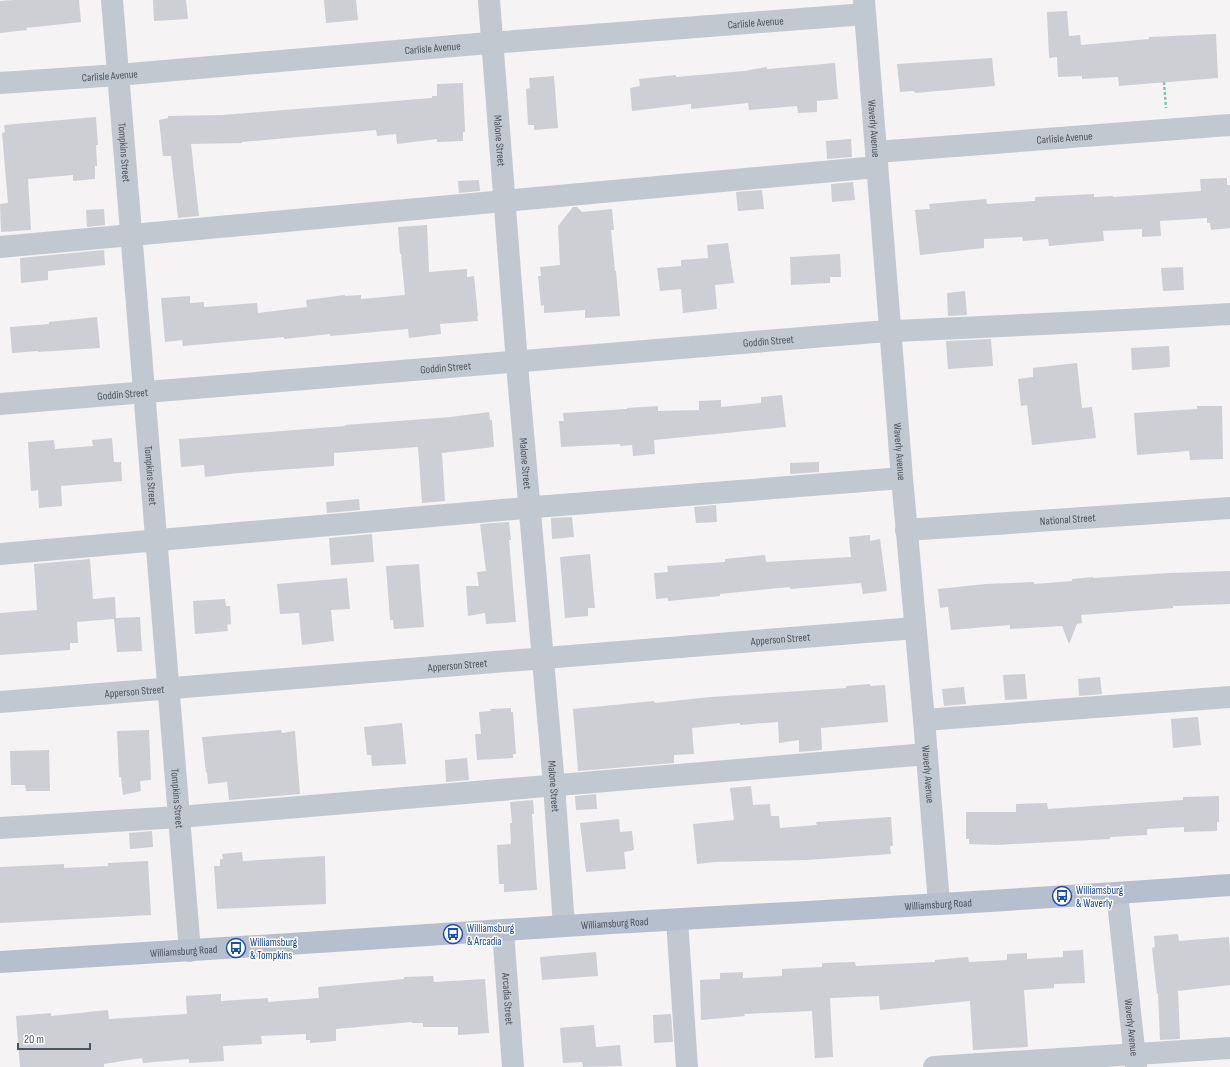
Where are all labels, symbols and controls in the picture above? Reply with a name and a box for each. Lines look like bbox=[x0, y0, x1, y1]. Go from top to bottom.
street label: Carlisle Avenue bbox=[727, 14, 784, 32]
street label: Carlisle Avenue bbox=[404, 39, 461, 57]
street label: Carlisle Avenue bbox=[81, 67, 138, 84]
street label: Waverly Avenue bbox=[865, 99, 882, 158]
street label: Malone Street bbox=[491, 114, 508, 167]
street label: Tompkins Street bbox=[115, 122, 133, 184]
street label: Carlisle Avenue bbox=[1036, 130, 1093, 147]
street label: Goddin Street bbox=[742, 333, 795, 350]
street label: Goddin Street bbox=[420, 359, 472, 376]
street label: Goddin Street bbox=[97, 386, 149, 403]
street label: Waverly Avenue bbox=[891, 422, 908, 481]
street label: Malone Street bbox=[516, 437, 534, 490]
street label: Tompkins Street bbox=[142, 445, 159, 506]
street label: National Street bbox=[1039, 511, 1097, 528]
street label: Apperson Street bbox=[749, 630, 811, 648]
street label: Apperson Street bbox=[426, 657, 488, 674]
street label: Apperson Street bbox=[103, 683, 166, 701]
street label: Waverly Avenue bbox=[919, 745, 937, 804]
street label: Malone Street bbox=[545, 760, 562, 813]
street label: Tompkins Street bbox=[168, 768, 186, 829]
place label: Williamsburg & Waverly bbox=[1076, 884, 1124, 910]
bus stop icon: Williamsburg & Waverly bbox=[1051, 885, 1073, 907]
street label: Williamsburg Road bbox=[904, 896, 973, 913]
street label: Williamsburg Road bbox=[581, 915, 649, 932]
place label: Williamsburg & Arcadia bbox=[467, 922, 515, 948]
bus stop icon: Williamsburg & Arcadia bbox=[442, 923, 464, 945]
place label: Williamsburg & Tompkins bbox=[250, 936, 298, 962]
bus stop icon: Williamsburg & Tompkins bbox=[225, 937, 247, 959]
street label: Williamsburg Road bbox=[150, 943, 218, 960]
street label: Arcadia Street bbox=[499, 971, 516, 1026]
street label: Waverly Avenue bbox=[1122, 998, 1141, 1057]
scale bar bbox=[18, 1025, 90, 1051]
text: 20 m bbox=[24, 1032, 44, 1047]

